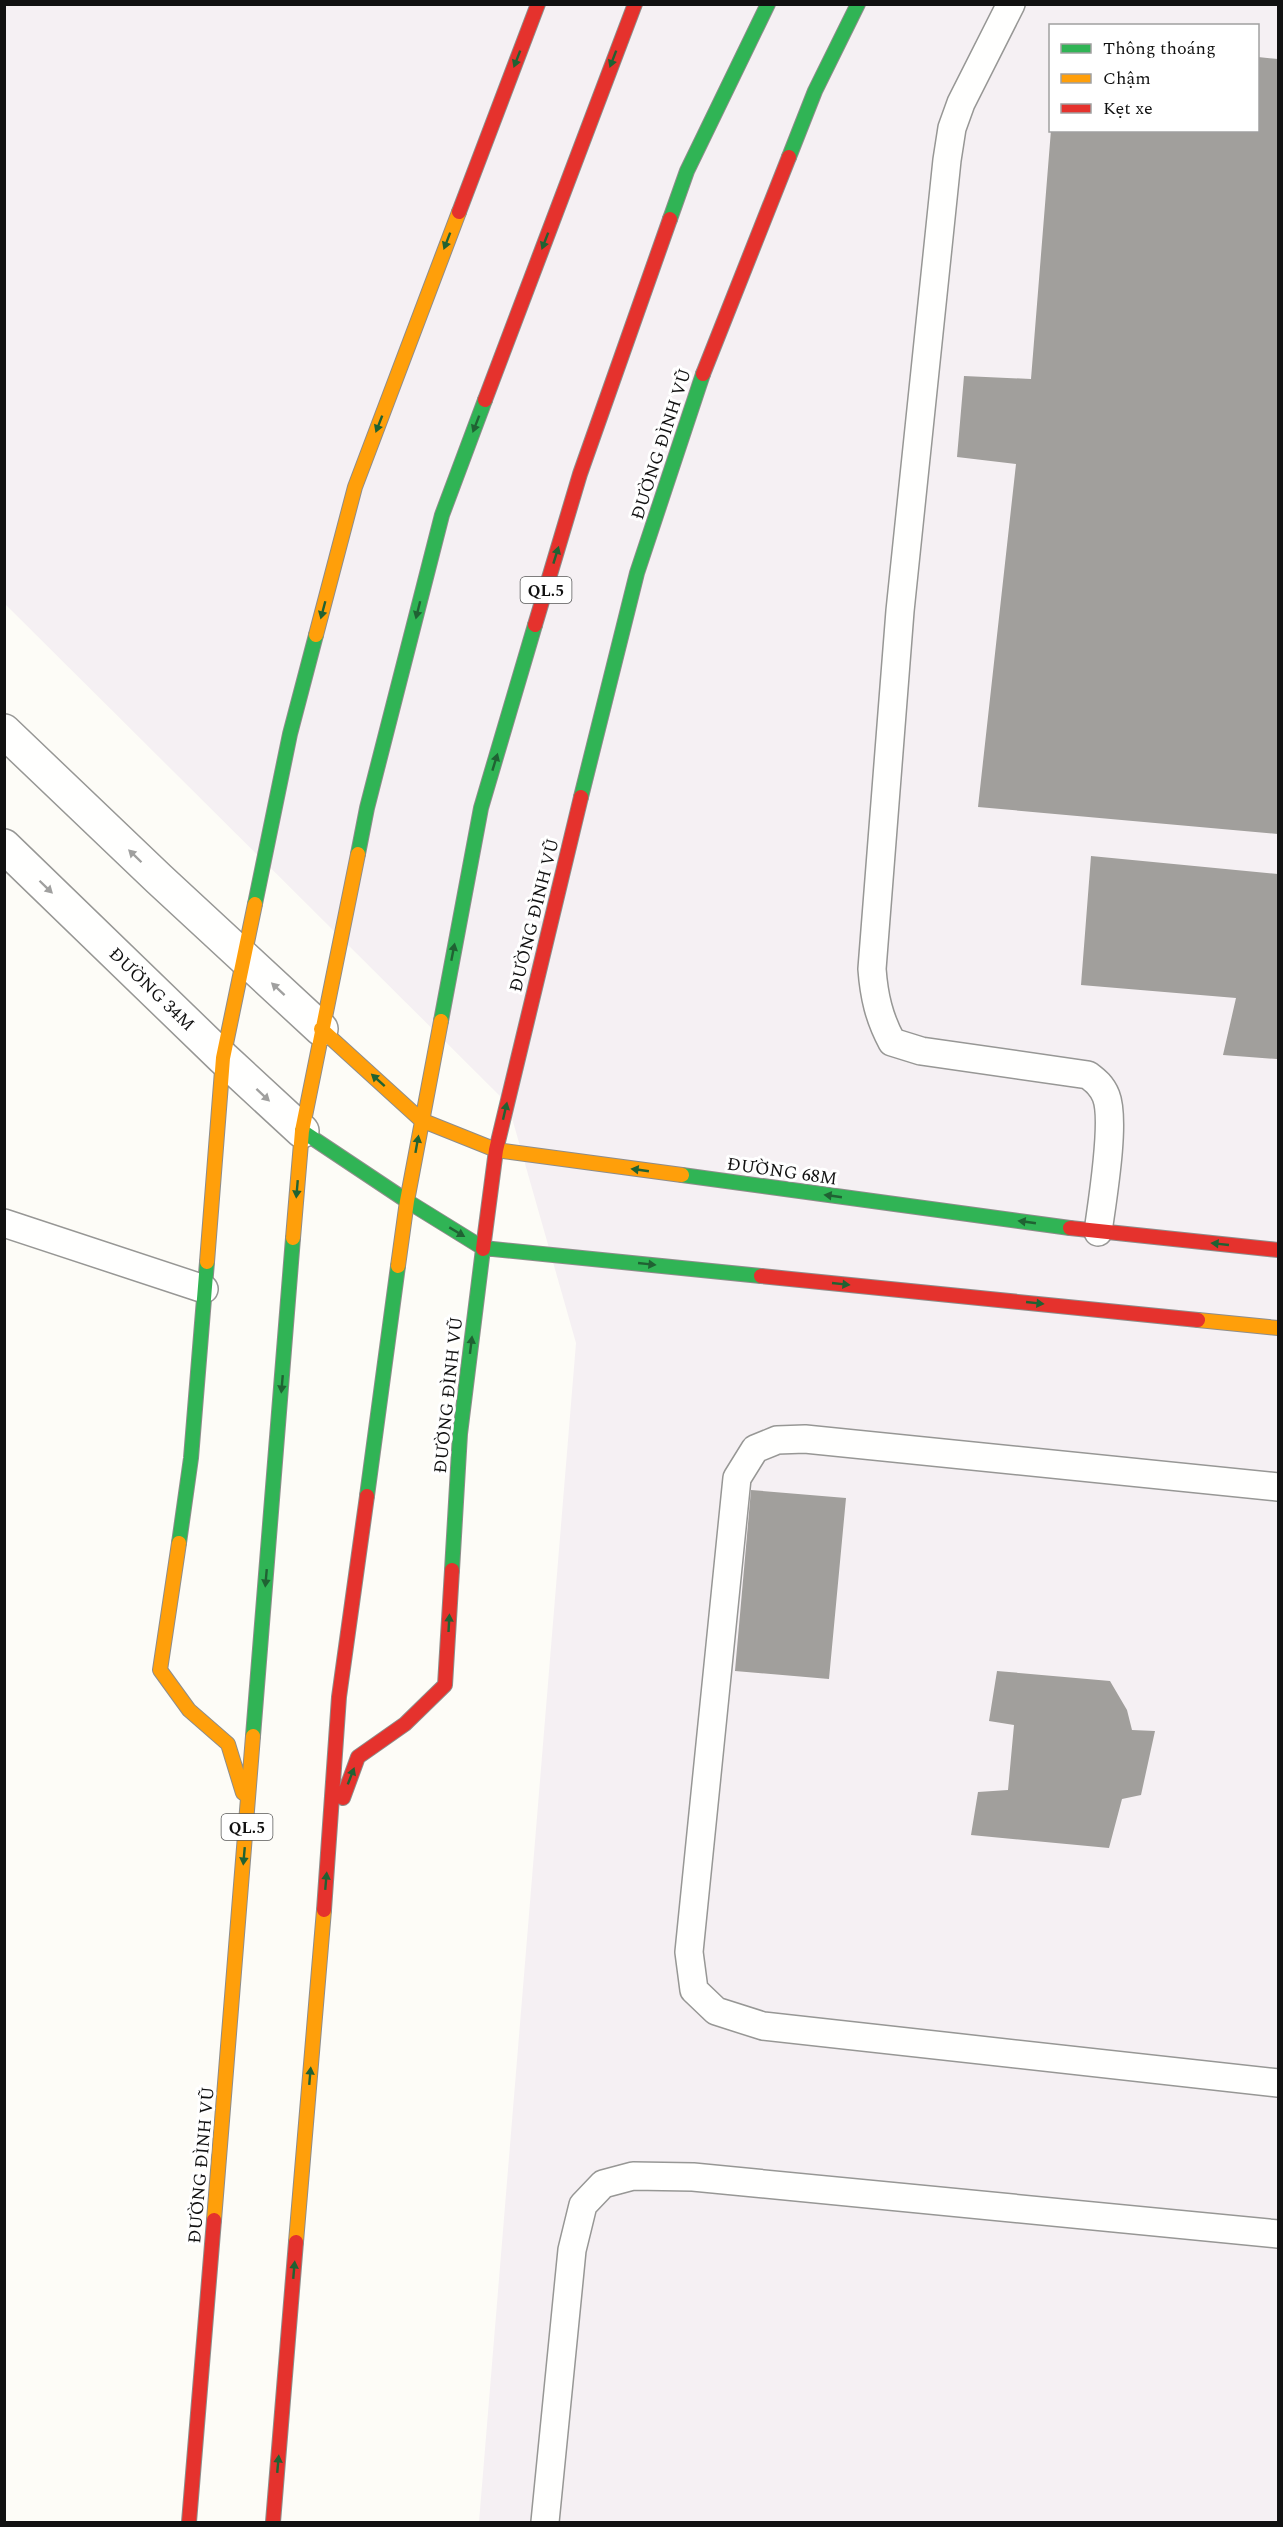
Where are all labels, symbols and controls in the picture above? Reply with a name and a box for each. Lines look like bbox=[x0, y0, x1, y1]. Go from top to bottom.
legend bbox=[1049, 24, 1259, 132]
text: Thông thoáng bbox=[1103, 35, 1216, 62]
one-way arrow bbox=[512, 50, 521, 68]
one-way arrow bbox=[608, 50, 618, 68]
text: Chậm bbox=[1103, 65, 1151, 92]
text: Kẹt xe bbox=[1103, 95, 1153, 122]
one-way arrow bbox=[442, 232, 451, 250]
one-way arrow bbox=[539, 233, 549, 251]
street label: ĐƯỜNG ĐÌNH VŨ bbox=[624, 365, 699, 523]
one-way arrow bbox=[373, 415, 383, 433]
one-way arrow bbox=[471, 415, 480, 433]
one-way arrow bbox=[552, 545, 561, 563]
road number: QL.5 bbox=[520, 577, 572, 603]
one-way arrow bbox=[317, 601, 327, 619]
one-way arrow bbox=[412, 601, 422, 619]
one-way arrow bbox=[491, 753, 500, 771]
street label: ĐƯỜNG ĐÌNH VŨ bbox=[502, 835, 567, 995]
one-way arrow bbox=[128, 849, 143, 863]
one-way arrow bbox=[39, 879, 53, 893]
street label: ĐƯỜNG 34M bbox=[102, 941, 201, 1038]
one-way arrow bbox=[449, 942, 458, 961]
one-way arrow bbox=[271, 983, 286, 996]
one-way arrow bbox=[371, 1074, 386, 1087]
one-way arrow bbox=[255, 1088, 270, 1102]
one-way arrow bbox=[501, 1101, 510, 1120]
one-way arrow bbox=[413, 1134, 422, 1153]
street label: ĐƯỜNG 68M bbox=[725, 1150, 839, 1193]
one-way arrow bbox=[630, 1165, 649, 1174]
one-way arrow bbox=[293, 1180, 302, 1199]
one-way arrow bbox=[824, 1191, 843, 1201]
one-way arrow bbox=[1017, 1218, 1036, 1227]
one-way arrow bbox=[449, 1226, 465, 1237]
one-way arrow bbox=[1211, 1239, 1230, 1249]
one-way arrow bbox=[638, 1259, 657, 1269]
one-way arrow bbox=[832, 1279, 851, 1289]
one-way arrow bbox=[1026, 1298, 1045, 1308]
street label: ĐƯỜNG ĐÌNH VŨ bbox=[427, 1315, 470, 1475]
one-way arrow bbox=[466, 1336, 476, 1355]
one-way arrow bbox=[277, 1374, 287, 1393]
one-way arrow bbox=[262, 1569, 271, 1588]
one-way arrow bbox=[444, 1614, 453, 1633]
one-way arrow bbox=[346, 1766, 356, 1784]
road number: QL.5 bbox=[222, 1814, 272, 1840]
one-way arrow bbox=[239, 1847, 249, 1866]
one-way arrow bbox=[321, 1872, 331, 1891]
one-way arrow bbox=[305, 2066, 315, 2085]
street label: ĐƯỜNG ĐÌNH VŨ bbox=[181, 2085, 222, 2245]
one-way arrow bbox=[289, 2260, 299, 2279]
one-way arrow bbox=[273, 2455, 283, 2474]

